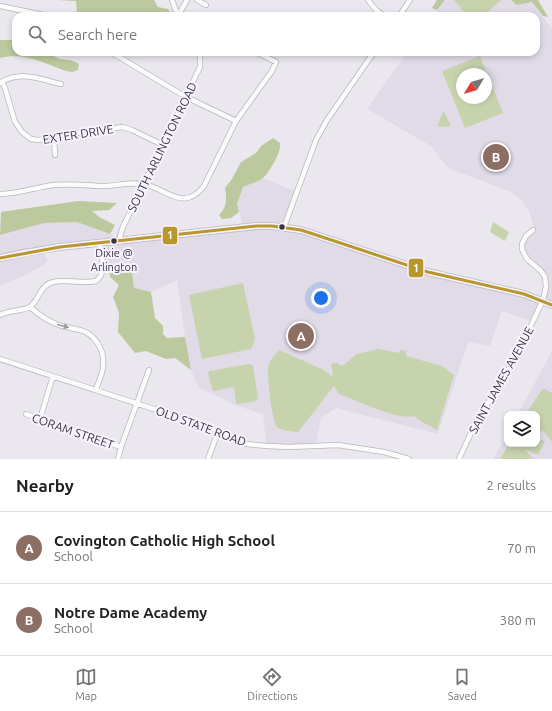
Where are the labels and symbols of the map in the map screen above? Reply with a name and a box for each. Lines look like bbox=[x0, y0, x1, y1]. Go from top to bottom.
north arrow bbox=[456, 68, 492, 104]
street label: SOUTH ARLINGTON ROAD bbox=[125, 80, 199, 214]
street label: EXTER DRIVE bbox=[42, 122, 115, 146]
pin: B bbox=[483, 142, 509, 172]
unlabelled marker bbox=[277, 222, 287, 232]
line badge: 1 bbox=[162, 226, 178, 245]
text: 1 bbox=[167, 229, 173, 241]
marker: Dixie @ Arlington bbox=[109, 236, 119, 246]
place label: Dixie @ Arlington bbox=[91, 247, 137, 273]
line badge: 1 bbox=[408, 258, 424, 278]
text: 1 bbox=[413, 262, 419, 274]
your location bbox=[311, 288, 331, 308]
pin: A bbox=[288, 321, 314, 351]
one-way arrow bbox=[57, 323, 69, 329]
street label: SAINT JAMES AVENUE bbox=[466, 324, 536, 436]
street label: OLD STATE ROAD bbox=[154, 404, 248, 448]
street label: CORAM STREET bbox=[30, 411, 116, 451]

